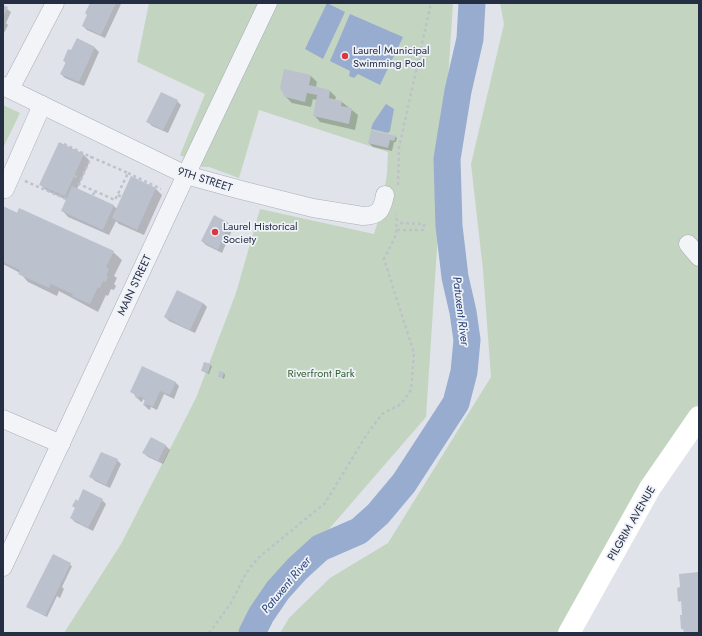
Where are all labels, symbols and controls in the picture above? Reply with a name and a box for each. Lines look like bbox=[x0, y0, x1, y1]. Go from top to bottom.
place label: Laurel Municipal Swimming Pool bbox=[353, 42, 430, 71]
marker: Laurel Municipal Swimming Pool bbox=[340, 51, 350, 61]
street label: 9TH STREET bbox=[176, 163, 234, 195]
place label: Laurel Historical Society bbox=[223, 218, 298, 247]
marker: Laurel Historical Society bbox=[210, 227, 220, 237]
street label: MAIN STREET bbox=[113, 252, 155, 318]
water label: Patuxent River bbox=[448, 276, 474, 347]
park label: Riverfront Park bbox=[287, 365, 355, 381]
street label: PILGRIM AVENUE bbox=[603, 483, 659, 563]
water label: Patuxent River bbox=[257, 552, 316, 617]

